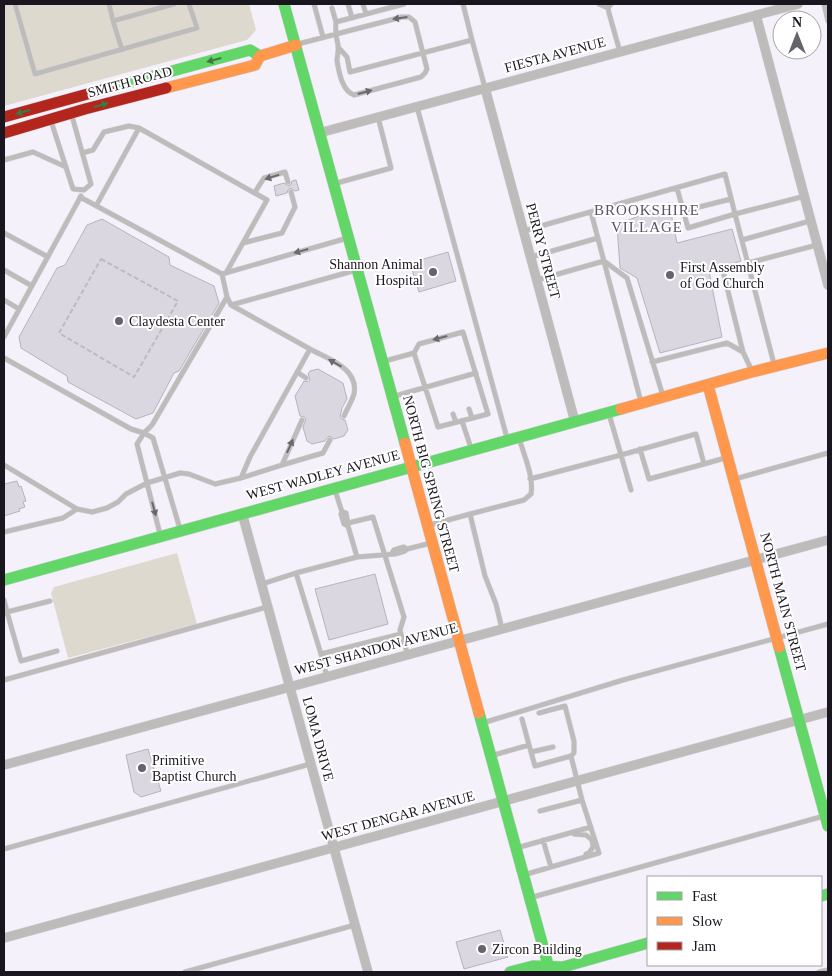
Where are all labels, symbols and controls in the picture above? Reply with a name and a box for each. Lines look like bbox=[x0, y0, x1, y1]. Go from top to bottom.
north arrow bbox=[772, 10, 822, 60]
one-way arrow bbox=[391, 15, 407, 23]
text: N bbox=[792, 15, 802, 30]
street label: FIESTA AVENUE bbox=[503, 34, 607, 76]
one-way arrow bbox=[207, 57, 222, 65]
street label: SMITH ROAD bbox=[86, 64, 174, 100]
one-way arrow bbox=[357, 88, 372, 96]
one-way arrow bbox=[94, 101, 109, 109]
one-way arrow bbox=[16, 108, 31, 116]
one-way arrow bbox=[264, 173, 279, 181]
street label: PERRY STREET bbox=[523, 201, 563, 301]
district label: BROOKSHIRE VILLAGE bbox=[594, 202, 700, 235]
one-way arrow bbox=[293, 248, 308, 256]
place label: Shannon Animal Hospital bbox=[329, 257, 423, 288]
place label: First Assembly of God Church bbox=[680, 260, 764, 291]
marker: Shannon Animal Hospital bbox=[427, 266, 439, 278]
marker: First Assembly of God Church bbox=[664, 269, 676, 281]
place label: Claydesta Center bbox=[129, 314, 225, 329]
marker: Claydesta Center bbox=[113, 315, 125, 327]
one-way arrow bbox=[433, 335, 448, 343]
one-way arrow bbox=[328, 359, 343, 367]
street label: NORTH BIG SPRING STREET bbox=[400, 394, 462, 575]
one-way arrow bbox=[286, 439, 294, 453]
street label: WEST WADLEY AVENUE bbox=[245, 447, 401, 503]
one-way arrow bbox=[150, 502, 158, 517]
street label: NORTH MAIN STREET bbox=[757, 531, 809, 673]
street label: WEST SHANDON AVENUE bbox=[293, 620, 459, 678]
street label: LOMA DRIVE bbox=[300, 695, 336, 783]
place label: Primitive Baptist Church bbox=[152, 753, 236, 784]
marker: Primitive Baptist Church bbox=[136, 762, 148, 774]
street label: WEST DENGAR AVENUE bbox=[320, 788, 476, 844]
legend bbox=[647, 876, 822, 966]
text: Fast bbox=[692, 888, 718, 904]
text: Slow bbox=[692, 913, 723, 929]
text: Jam bbox=[692, 938, 716, 954]
place label: Zircon Building bbox=[492, 942, 582, 957]
marker: Zircon Building bbox=[476, 943, 488, 955]

